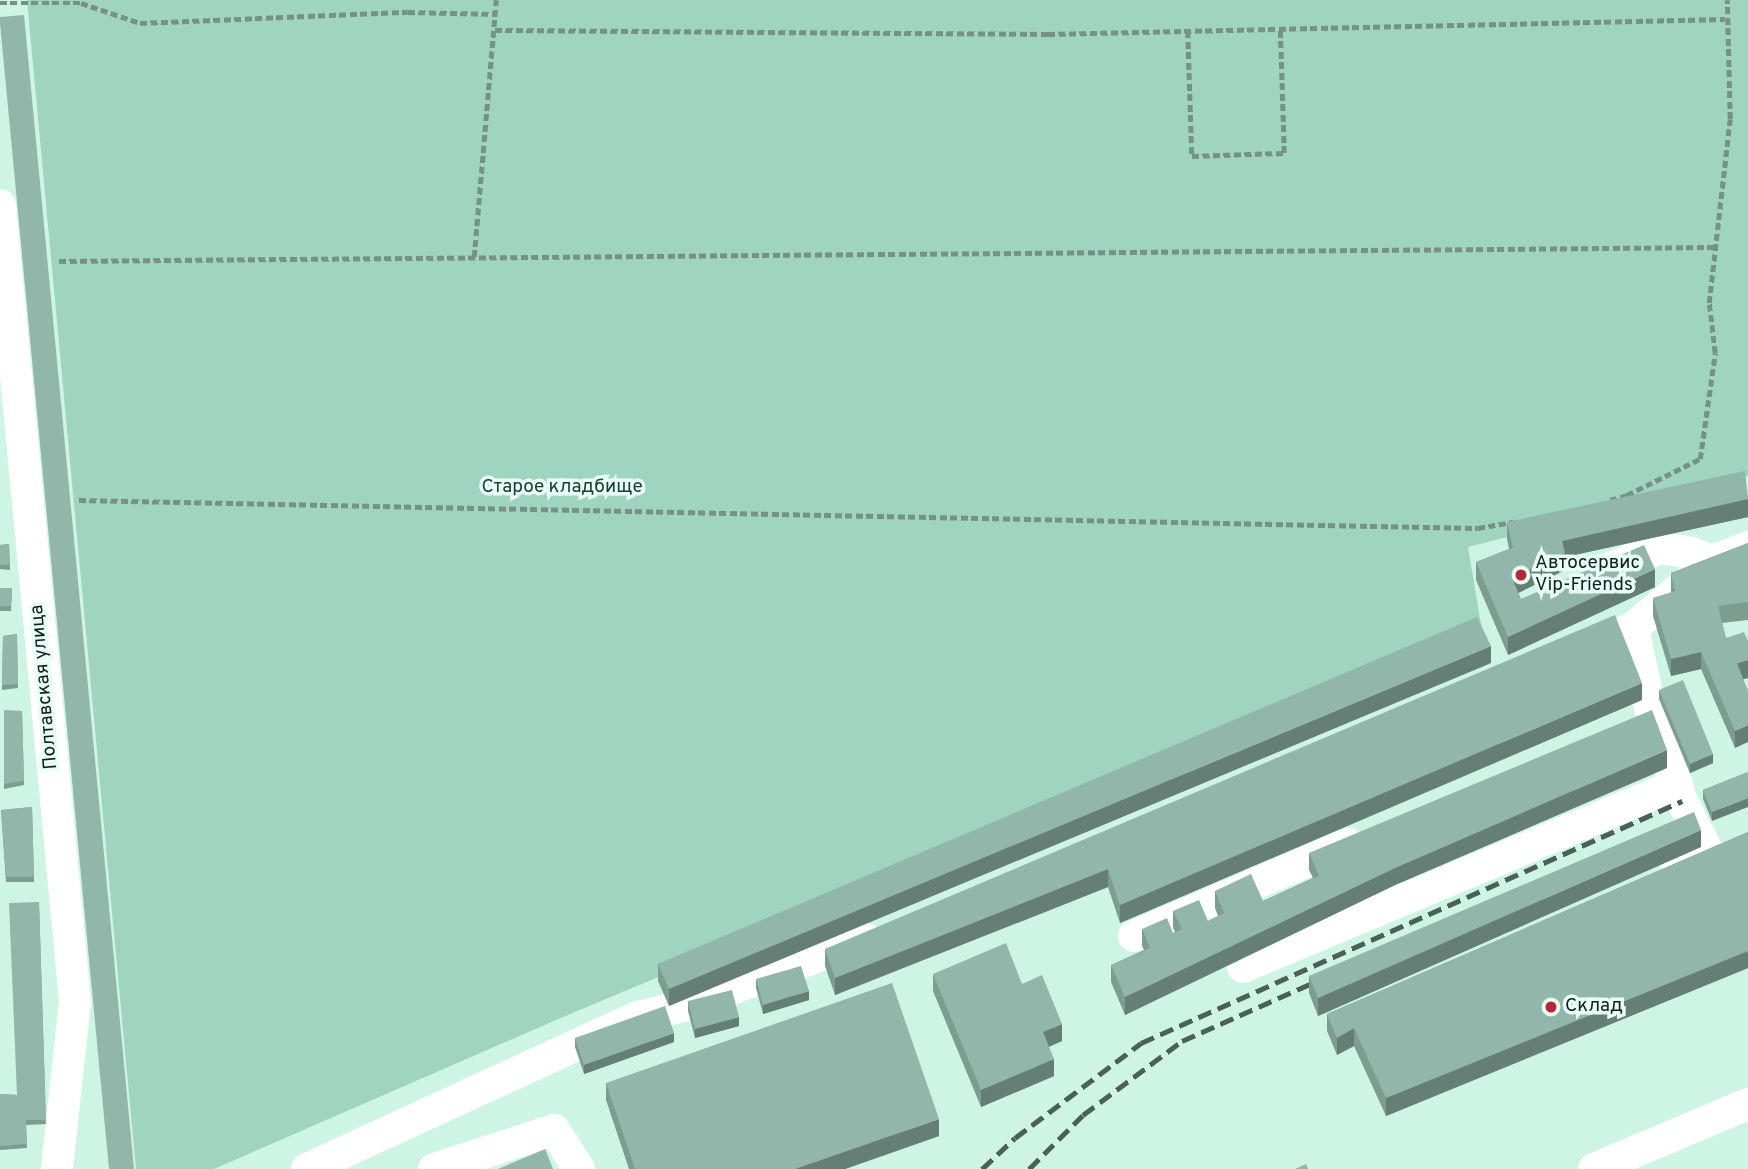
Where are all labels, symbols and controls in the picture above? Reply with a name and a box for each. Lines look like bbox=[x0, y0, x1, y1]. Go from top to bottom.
park label: Старое кладбище bbox=[481, 477, 643, 499]
place label: Автосервис Vip-Friends bbox=[1535, 553, 1640, 597]
marker: Автосервис Vip-Friends bbox=[1513, 567, 1529, 583]
street label: Полтавская улица bbox=[26, 604, 64, 770]
place label: Склад bbox=[1565, 996, 1623, 1018]
marker: Склад bbox=[1543, 999, 1559, 1015]

